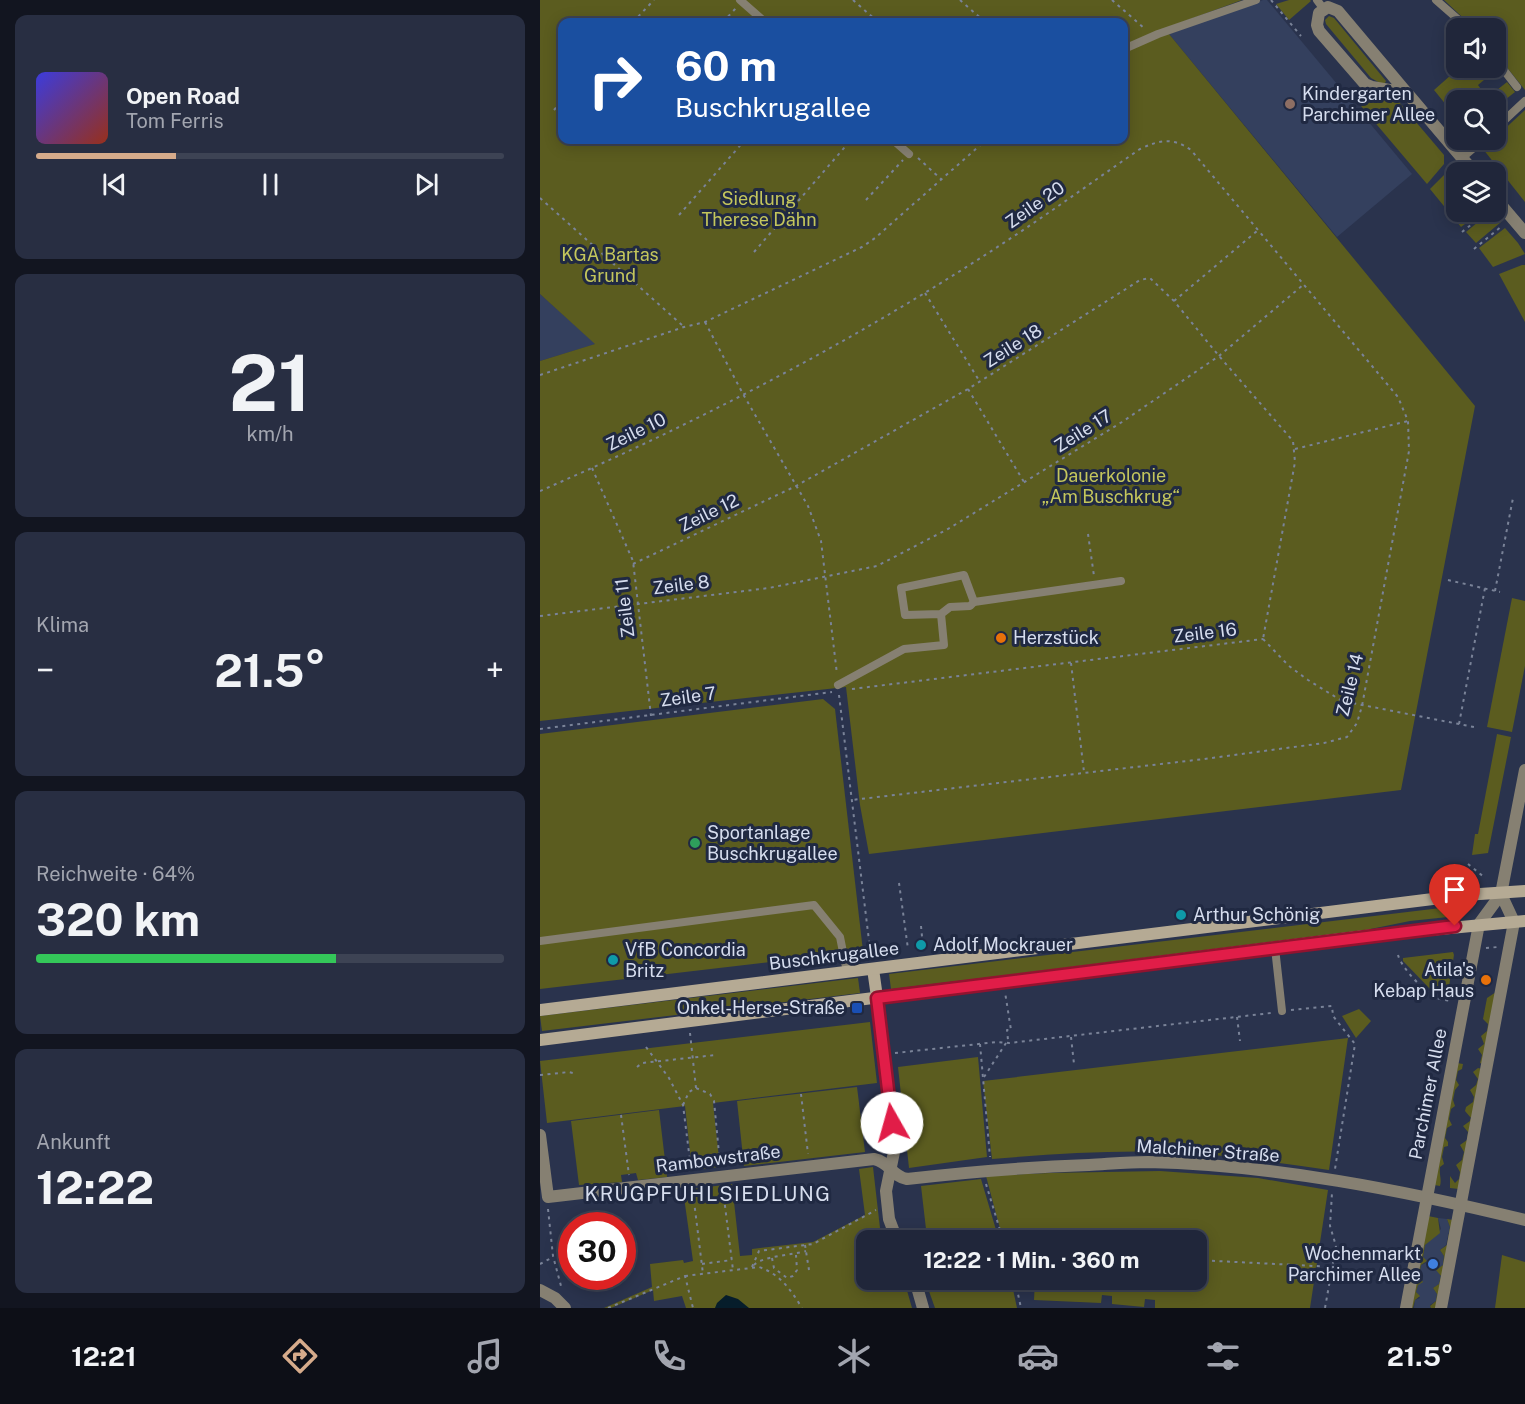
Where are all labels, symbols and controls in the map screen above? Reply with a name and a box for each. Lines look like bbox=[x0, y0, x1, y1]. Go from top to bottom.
map controls bbox=[1446, 18, 1506, 222]
button: sound bbox=[1446, 18, 1506, 78]
text: 60 m bbox=[675, 41, 777, 90]
icon: right bbox=[576, 42, 654, 120]
text: Open Road bbox=[126, 83, 240, 109]
place label: Kindergarten Parchimer Allee bbox=[1302, 83, 1435, 125]
button: search bbox=[1446, 90, 1506, 150]
text: Buschkrugallee bbox=[675, 91, 871, 123]
marker: Kindergarten Parchimer Allee bbox=[1283, 97, 1297, 111]
text: Tom Ferris bbox=[126, 109, 224, 133]
button: layers bbox=[1446, 162, 1506, 222]
icon: previous bbox=[98, 168, 131, 201]
icon: pause bbox=[254, 168, 287, 201]
icon: next bbox=[410, 168, 443, 201]
street label: Zeile 20 bbox=[1001, 177, 1068, 232]
park label: Siedlung Therese Dähn bbox=[701, 188, 817, 230]
park label: KGA Bartas Grund bbox=[561, 244, 659, 286]
street label: Zeile 18 bbox=[980, 320, 1046, 372]
text: 21 bbox=[229, 337, 311, 429]
street label: Zeile 17 bbox=[1050, 405, 1115, 456]
street label: Zeile 10 bbox=[603, 408, 669, 455]
text: km/h bbox=[246, 422, 294, 446]
park label: Dauerkolonie „Am Buschkrug“ bbox=[1042, 465, 1180, 507]
street label: Zeile 12 bbox=[676, 489, 742, 536]
street label: Zeile 8 bbox=[651, 571, 711, 598]
street label: Zeile 11 bbox=[610, 577, 639, 639]
text: Klima bbox=[36, 613, 89, 637]
street label: Zeile 16 bbox=[1172, 618, 1238, 647]
place label: Herzstück bbox=[1013, 627, 1099, 648]
marker: Herzstück bbox=[994, 631, 1008, 645]
text: 21.5° bbox=[214, 644, 326, 697]
text: − bbox=[36, 651, 54, 689]
text: + bbox=[486, 651, 504, 689]
street label: Zeile 14 bbox=[1332, 651, 1367, 718]
street label: Zeile 7 bbox=[659, 682, 717, 711]
place label: Sportanlage Buschkrugallee bbox=[707, 822, 838, 864]
marker: Sportanlage Buschkrugallee bbox=[688, 836, 702, 850]
text: Reichweite · 64% bbox=[36, 862, 195, 886]
pin bbox=[1429, 864, 1480, 926]
icon: arrive bbox=[1438, 873, 1471, 906]
text: 320 km bbox=[36, 893, 200, 946]
place label: Arthur Schönig bbox=[1193, 904, 1320, 925]
marker: Arthur Schönig bbox=[1174, 908, 1188, 922]
place label: Adolf Mockrauer bbox=[933, 934, 1073, 955]
street label: Buschkrugallee bbox=[768, 937, 900, 974]
marker: Adolf Mockrauer bbox=[914, 938, 928, 952]
place label: VfB Concordia Britz bbox=[625, 939, 746, 981]
marker: VfB Concordia Britz bbox=[606, 953, 620, 967]
place label: Atila's Kebap Haus bbox=[1373, 959, 1474, 1001]
marker: Atila's Kebap Haus bbox=[1479, 973, 1493, 987]
place label: Onkel-Herse-Straße bbox=[677, 997, 845, 1018]
marker: Onkel-Herse-Straße bbox=[850, 1001, 864, 1015]
street label: Parchimer Allee bbox=[1404, 1026, 1451, 1161]
position arrow bbox=[860, 1091, 924, 1155]
text: Ankunft bbox=[36, 1130, 111, 1154]
street label: Malchiner Straße bbox=[1136, 1135, 1280, 1166]
street label: Rambowstraße bbox=[654, 1140, 782, 1177]
text: 12:22 bbox=[36, 1161, 154, 1214]
district label: KRUGPFUHLSIEDLUNG bbox=[585, 1182, 831, 1206]
speed limit sign: 30 bbox=[558, 1212, 636, 1290]
place label: Wochenmarkt Parchimer Allee bbox=[1288, 1243, 1421, 1285]
text: 12:22 · 1 Min. · 360 m bbox=[923, 1247, 1140, 1273]
marker: Wochenmarkt Parchimer Allee bbox=[1426, 1257, 1440, 1271]
icon: directions bbox=[279, 1335, 321, 1377]
icon: music bbox=[464, 1335, 506, 1377]
icon: phone bbox=[648, 1335, 690, 1377]
icon: climate bbox=[833, 1335, 875, 1377]
icon: car bbox=[1017, 1335, 1059, 1377]
icon: filters bbox=[1202, 1335, 1244, 1377]
text: 12:21 bbox=[71, 1340, 137, 1372]
text: 21.5° bbox=[1387, 1340, 1454, 1372]

